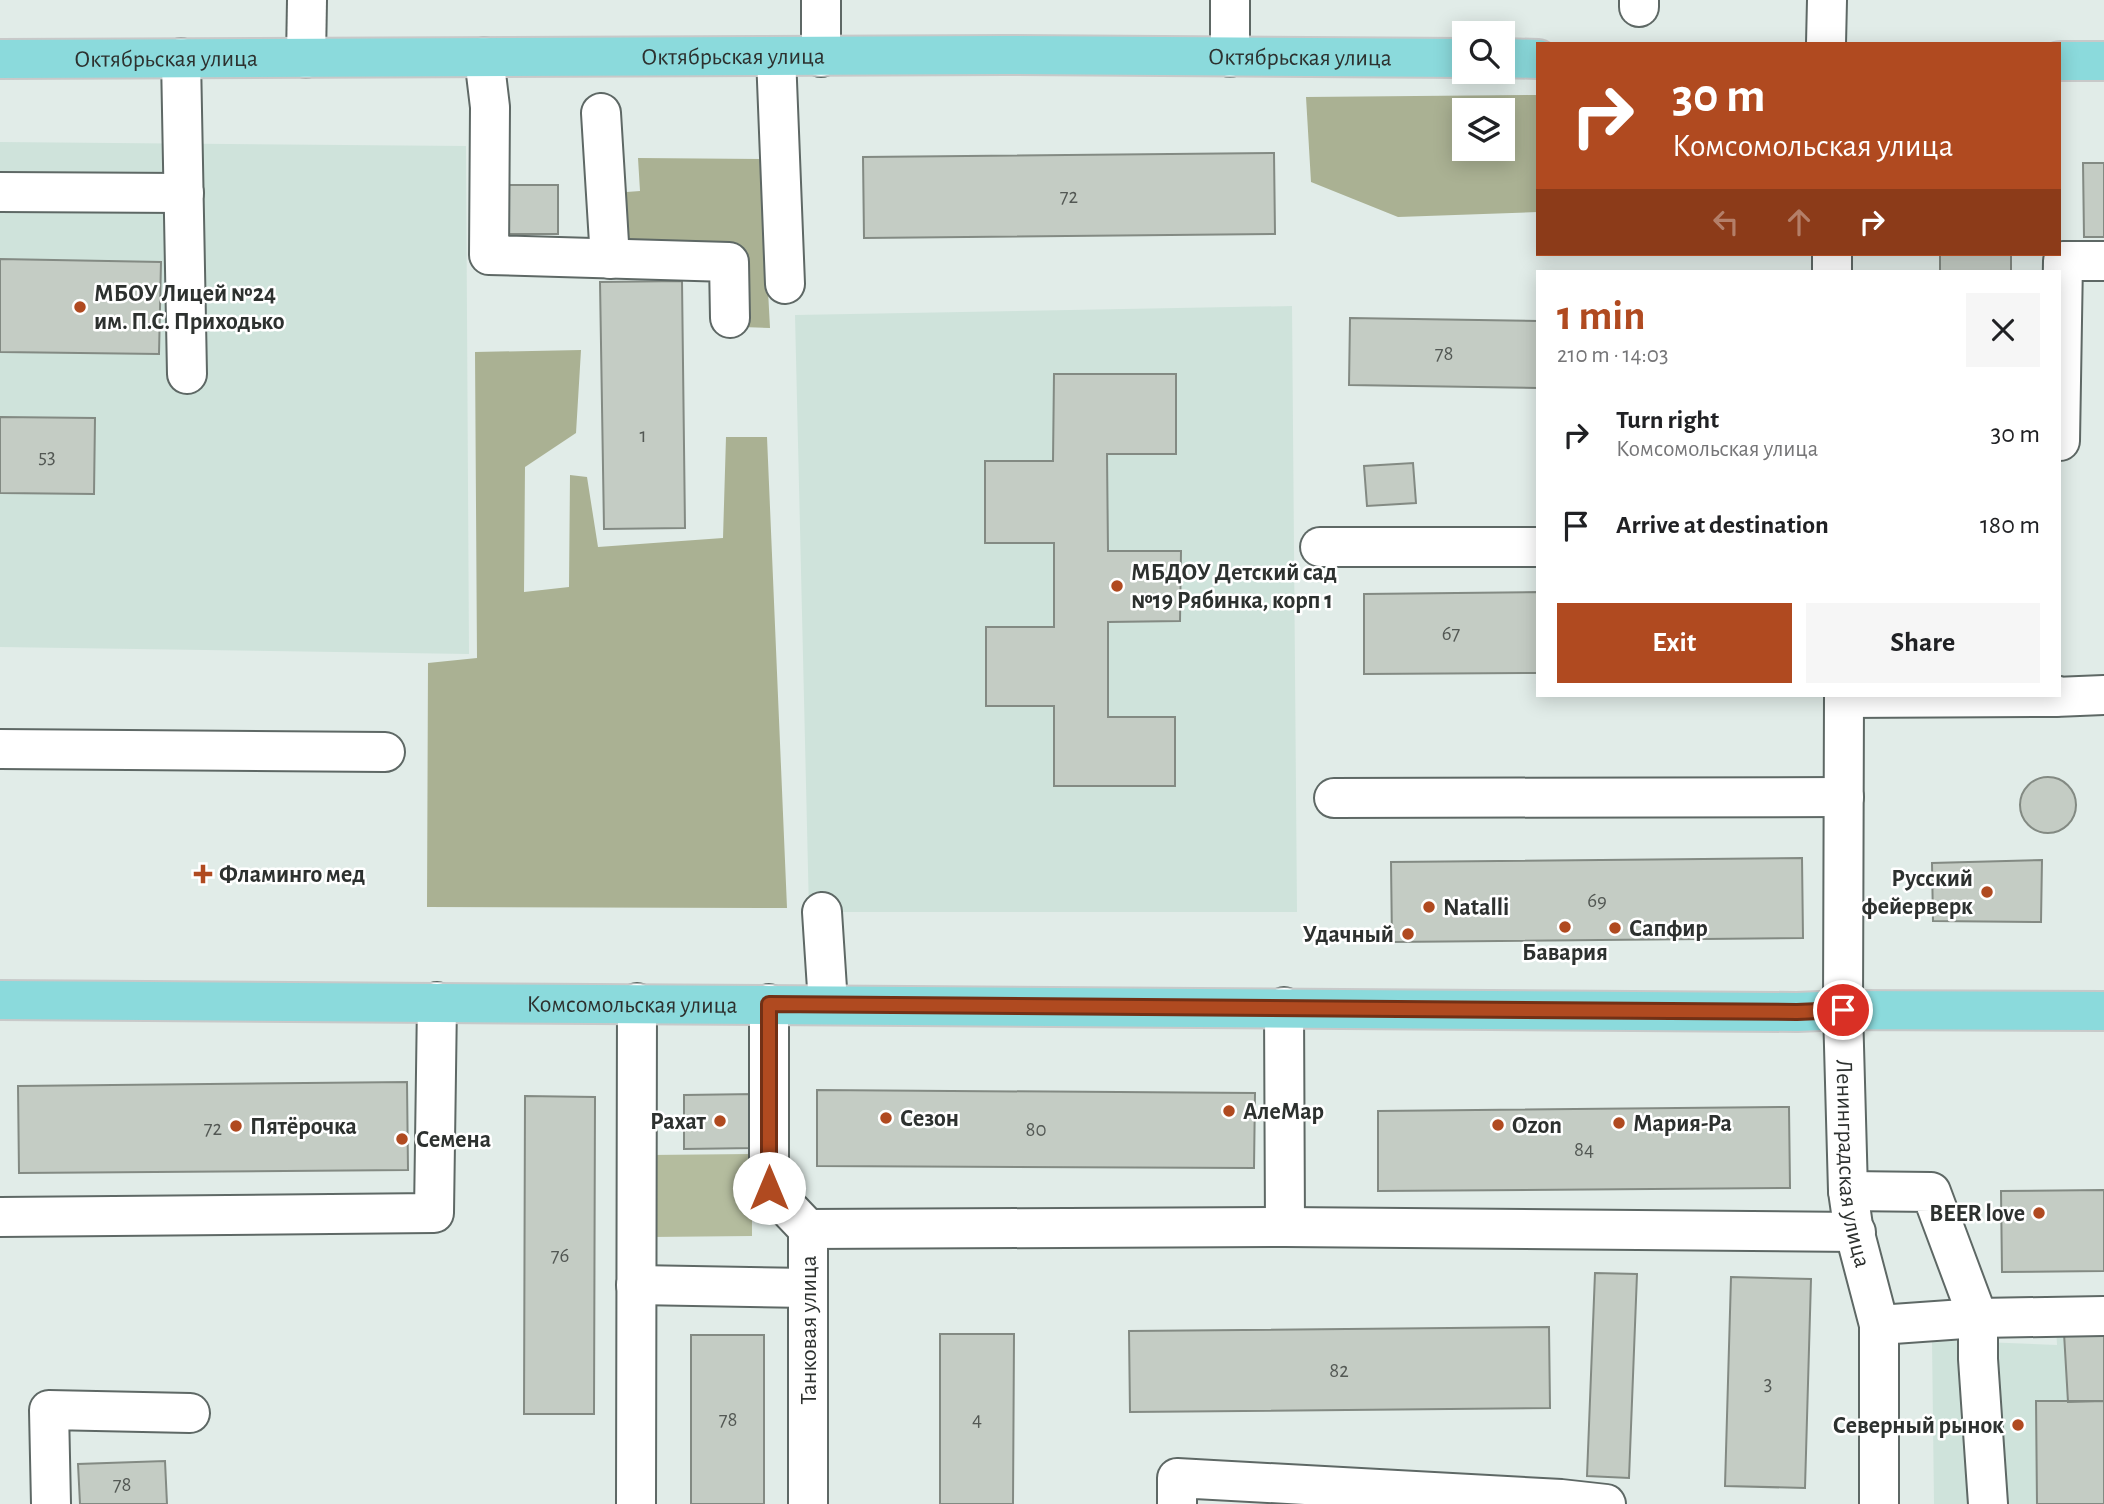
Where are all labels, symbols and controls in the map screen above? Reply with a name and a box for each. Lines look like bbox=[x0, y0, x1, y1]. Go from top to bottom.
map controls bbox=[1452, 21, 1515, 161]
button: search bbox=[1452, 21, 1515, 84]
street label: Октябрьская улица bbox=[641, 45, 825, 69]
street label: Октябрьская улица bbox=[1208, 45, 1392, 71]
street label: Октябрьская улица bbox=[74, 47, 258, 72]
icon: right bbox=[1557, 70, 1648, 161]
text: 30 m bbox=[1672, 72, 1766, 121]
button: layers bbox=[1452, 98, 1515, 161]
text: Комсомольская улица bbox=[1672, 130, 1953, 162]
house number: 72 bbox=[1060, 186, 1078, 207]
icon: left bbox=[1707, 203, 1745, 241]
icon: ahead bbox=[1780, 203, 1818, 241]
icon: right bbox=[1853, 203, 1891, 241]
place label: МБОУ Лицей №24 им. П.С. Приходько bbox=[94, 282, 285, 334]
button: close bbox=[1966, 293, 2040, 367]
text: 1 min bbox=[1557, 295, 1646, 337]
marker: МБОУ Лицей №24 им. П.С. Приходько bbox=[72, 299, 88, 315]
house number: 78 bbox=[1435, 343, 1453, 364]
text: 210 m · 14:03 bbox=[1557, 344, 1668, 367]
text: Turn right bbox=[1616, 407, 1719, 433]
icon: right bbox=[1557, 416, 1595, 454]
text: 30 m bbox=[1990, 421, 2040, 447]
house number: 1 bbox=[639, 425, 647, 446]
text: Комсомольская улица bbox=[1616, 438, 1818, 461]
house number: 53 bbox=[38, 446, 56, 467]
icon: arrive bbox=[1557, 507, 1595, 545]
text: Arrive at destination bbox=[1616, 512, 1829, 538]
text: 180 m bbox=[1980, 512, 2040, 538]
place label: МБДОУ Детский сад №19 Рябинка, корп 1 bbox=[1131, 561, 1337, 613]
marker: МБДОУ Детский сад №19 Рябинка, корп 1 bbox=[1109, 578, 1125, 594]
button: Exit bbox=[1557, 603, 1792, 683]
button: Share bbox=[1806, 603, 2040, 683]
house number: 67 bbox=[1442, 623, 1461, 644]
place label: Фламинго мед bbox=[219, 863, 365, 887]
marker: Фламинго мед bbox=[193, 864, 213, 884]
place label: Русский фейерверк bbox=[1862, 867, 1973, 919]
marker: Русский фейерверк bbox=[1979, 884, 1995, 900]
house number: 69 bbox=[1587, 890, 1607, 911]
place label: Natalli bbox=[1443, 896, 1509, 920]
marker: Natalli bbox=[1421, 899, 1437, 915]
place label: Сапфир bbox=[1629, 917, 1708, 941]
marker: Бавария bbox=[1557, 919, 1573, 935]
marker: Сапфир bbox=[1607, 920, 1623, 936]
place label: Удачный bbox=[1303, 923, 1394, 947]
marker: Удачный bbox=[1400, 926, 1416, 942]
place label: Бавария bbox=[1522, 941, 1608, 965]
pin bbox=[1813, 980, 1873, 1040]
icon: arrive bbox=[1824, 991, 1862, 1029]
street label: Комсомольская улица bbox=[526, 993, 738, 1018]
street label: Ленинградская улица bbox=[1831, 1059, 1874, 1270]
place label: АлеМар bbox=[1243, 1100, 1324, 1124]
marker: АлеМар bbox=[1221, 1103, 1237, 1119]
place label: Сезон bbox=[900, 1107, 959, 1131]
place label: Рахат bbox=[650, 1110, 707, 1134]
marker: Сезон bbox=[878, 1110, 894, 1126]
place label: Мария-Ра bbox=[1633, 1112, 1732, 1136]
marker: Рахат bbox=[712, 1113, 728, 1129]
place label: Ozon bbox=[1512, 1114, 1562, 1138]
place label: Пятёрочка bbox=[250, 1115, 357, 1139]
marker: Мария-Ра bbox=[1611, 1115, 1627, 1131]
marker: Ozon bbox=[1490, 1117, 1506, 1133]
house number: 72 bbox=[204, 1118, 222, 1139]
marker: Пятёрочка bbox=[228, 1118, 244, 1134]
house number: 80 bbox=[1025, 1119, 1047, 1140]
place label: Семена bbox=[416, 1128, 491, 1152]
marker: Семена bbox=[394, 1131, 410, 1147]
house number: 84 bbox=[1574, 1139, 1594, 1160]
position arrow bbox=[732, 1151, 806, 1225]
place label: BEER love bbox=[1929, 1202, 2025, 1226]
marker: BEER love bbox=[2031, 1205, 2047, 1221]
house number: 76 bbox=[551, 1245, 569, 1266]
street label: Танковая улица bbox=[797, 1255, 821, 1405]
house number: 82 bbox=[1329, 1360, 1349, 1381]
house number: 3 bbox=[1764, 1373, 1772, 1394]
house number: 78 bbox=[719, 1409, 737, 1430]
house number: 4 bbox=[972, 1409, 982, 1430]
place label: Северный рынок bbox=[1833, 1414, 2004, 1438]
marker: Северный рынок bbox=[2010, 1417, 2026, 1433]
house number: 78 bbox=[113, 1474, 131, 1495]

